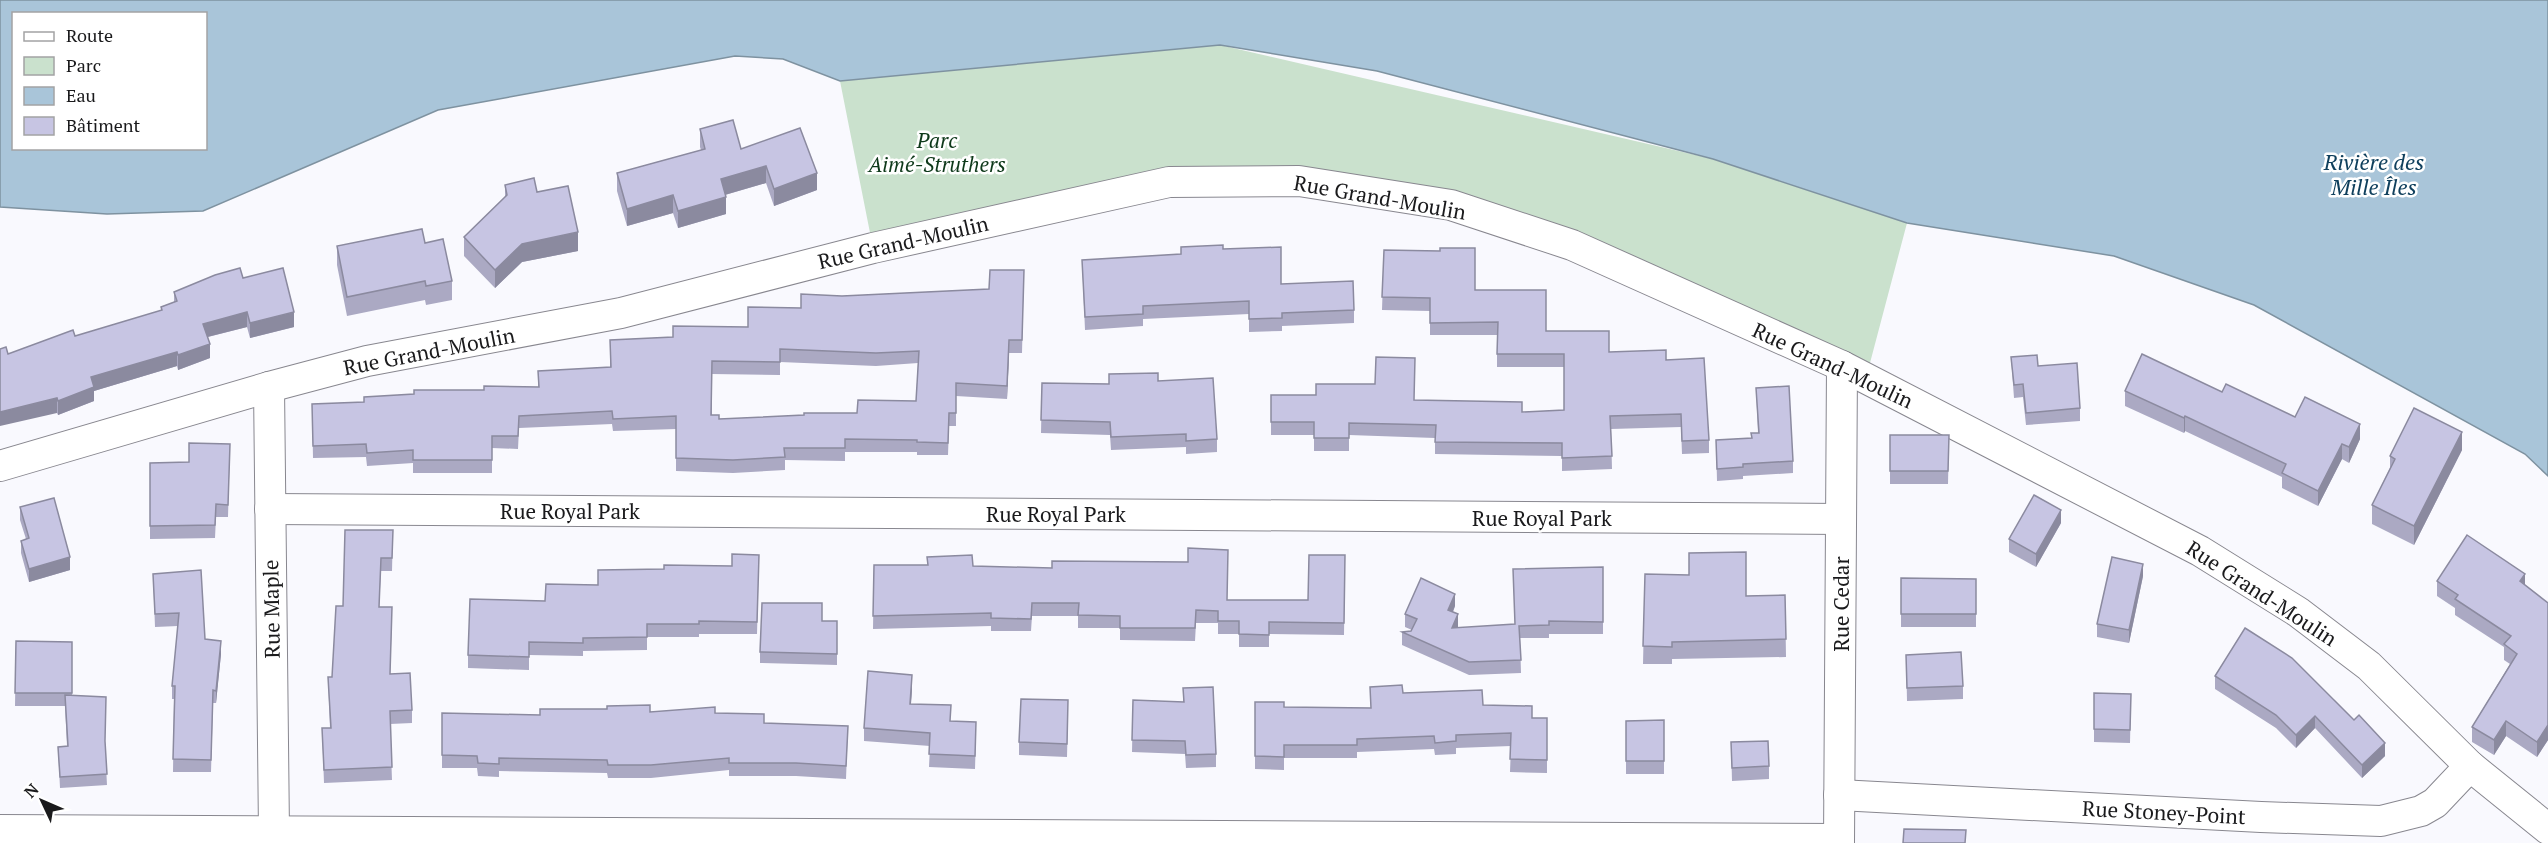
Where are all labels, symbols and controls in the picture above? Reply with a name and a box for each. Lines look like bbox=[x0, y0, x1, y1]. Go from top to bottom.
legend bbox=[12, 12, 207, 150]
text: Route bbox=[66, 23, 113, 47]
text: Parc bbox=[66, 53, 101, 77]
text: Eau bbox=[66, 83, 96, 107]
text: Bâtiment bbox=[66, 113, 141, 137]
park label: Parc Aimé-Struthers bbox=[866, 126, 1006, 178]
water label: Rivière des Mille Îles bbox=[2323, 147, 2424, 201]
street label: Rue Grand-Moulin bbox=[1292, 168, 1469, 226]
street label: Rue Grand-Moulin bbox=[815, 209, 992, 275]
street label: Rue Grand-Moulin bbox=[1748, 315, 1918, 415]
street label: Rue Grand-Moulin bbox=[341, 321, 518, 381]
street label: Rue Royal Park bbox=[500, 497, 640, 525]
street label: Rue Royal Park bbox=[986, 500, 1126, 528]
street label: Rue Royal Park bbox=[1472, 504, 1612, 532]
street label: Rue Grand-Moulin bbox=[2181, 534, 2343, 652]
street label: Rue Cedar bbox=[1827, 556, 1855, 652]
street label: Rue Maple bbox=[256, 559, 286, 659]
north arrow bbox=[12, 771, 72, 831]
text: N bbox=[19, 779, 43, 803]
street label: Rue Stoney-Point bbox=[2082, 794, 2247, 830]

